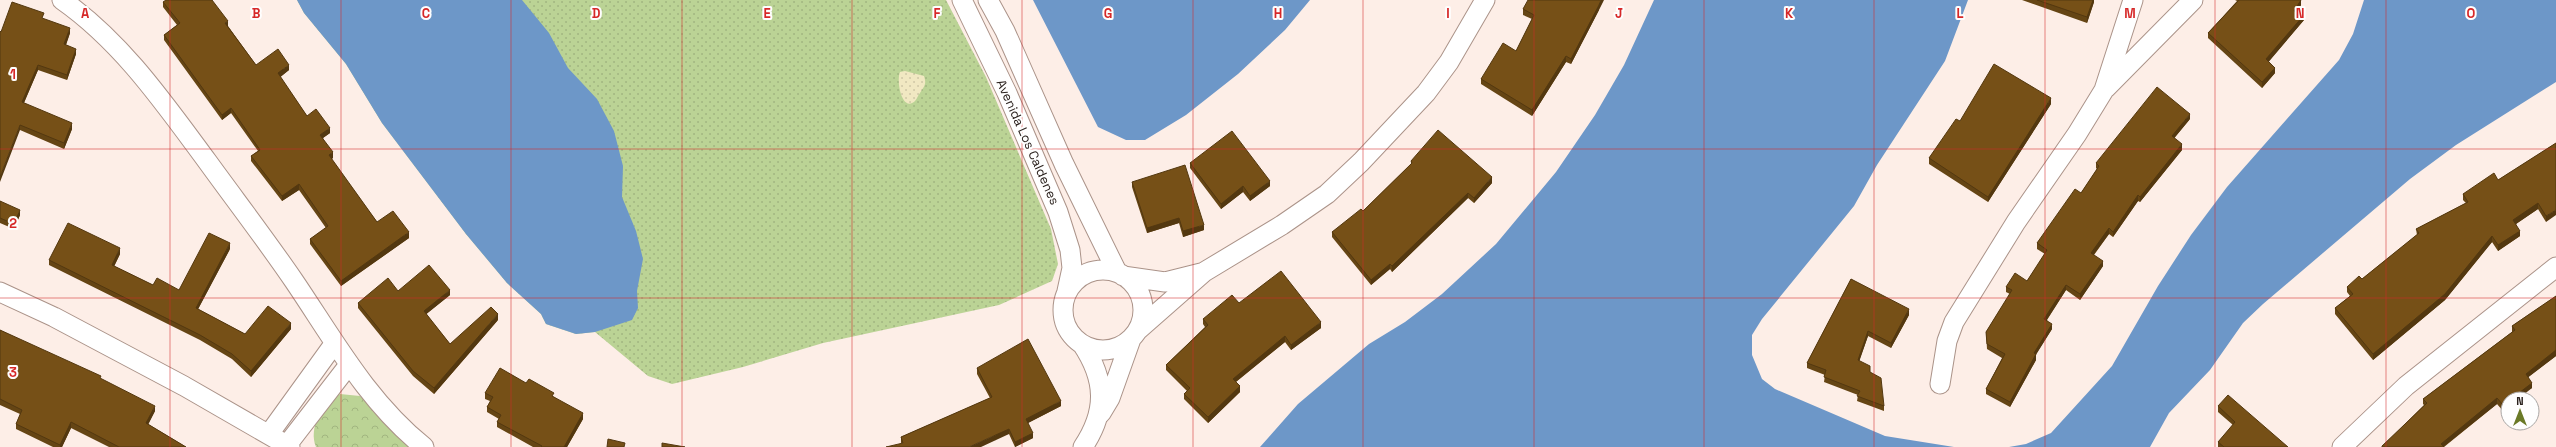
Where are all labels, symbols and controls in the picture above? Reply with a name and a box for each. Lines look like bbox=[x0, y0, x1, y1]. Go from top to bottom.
text: A bbox=[81, 5, 90, 22]
text: B bbox=[252, 5, 261, 22]
text: C bbox=[422, 5, 430, 22]
text: D bbox=[592, 5, 601, 22]
text: E bbox=[763, 5, 771, 22]
text: F bbox=[934, 5, 941, 22]
text: G bbox=[1104, 5, 1112, 22]
text: H bbox=[1274, 5, 1282, 22]
text: I bbox=[1446, 5, 1450, 22]
text: J bbox=[1615, 5, 1623, 22]
text: K bbox=[1785, 5, 1794, 22]
text: L bbox=[1956, 5, 1964, 22]
text: M bbox=[2124, 5, 2136, 22]
text: N bbox=[2296, 5, 2304, 22]
text: O bbox=[2467, 5, 2476, 22]
text: 1 bbox=[10, 66, 16, 83]
street label: Avenida Los Caldenes bbox=[993, 77, 1063, 208]
text: 2 bbox=[9, 215, 17, 232]
text: 3 bbox=[9, 364, 17, 381]
north arrow bbox=[2500, 391, 2540, 431]
text: N bbox=[2516, 394, 2524, 408]

